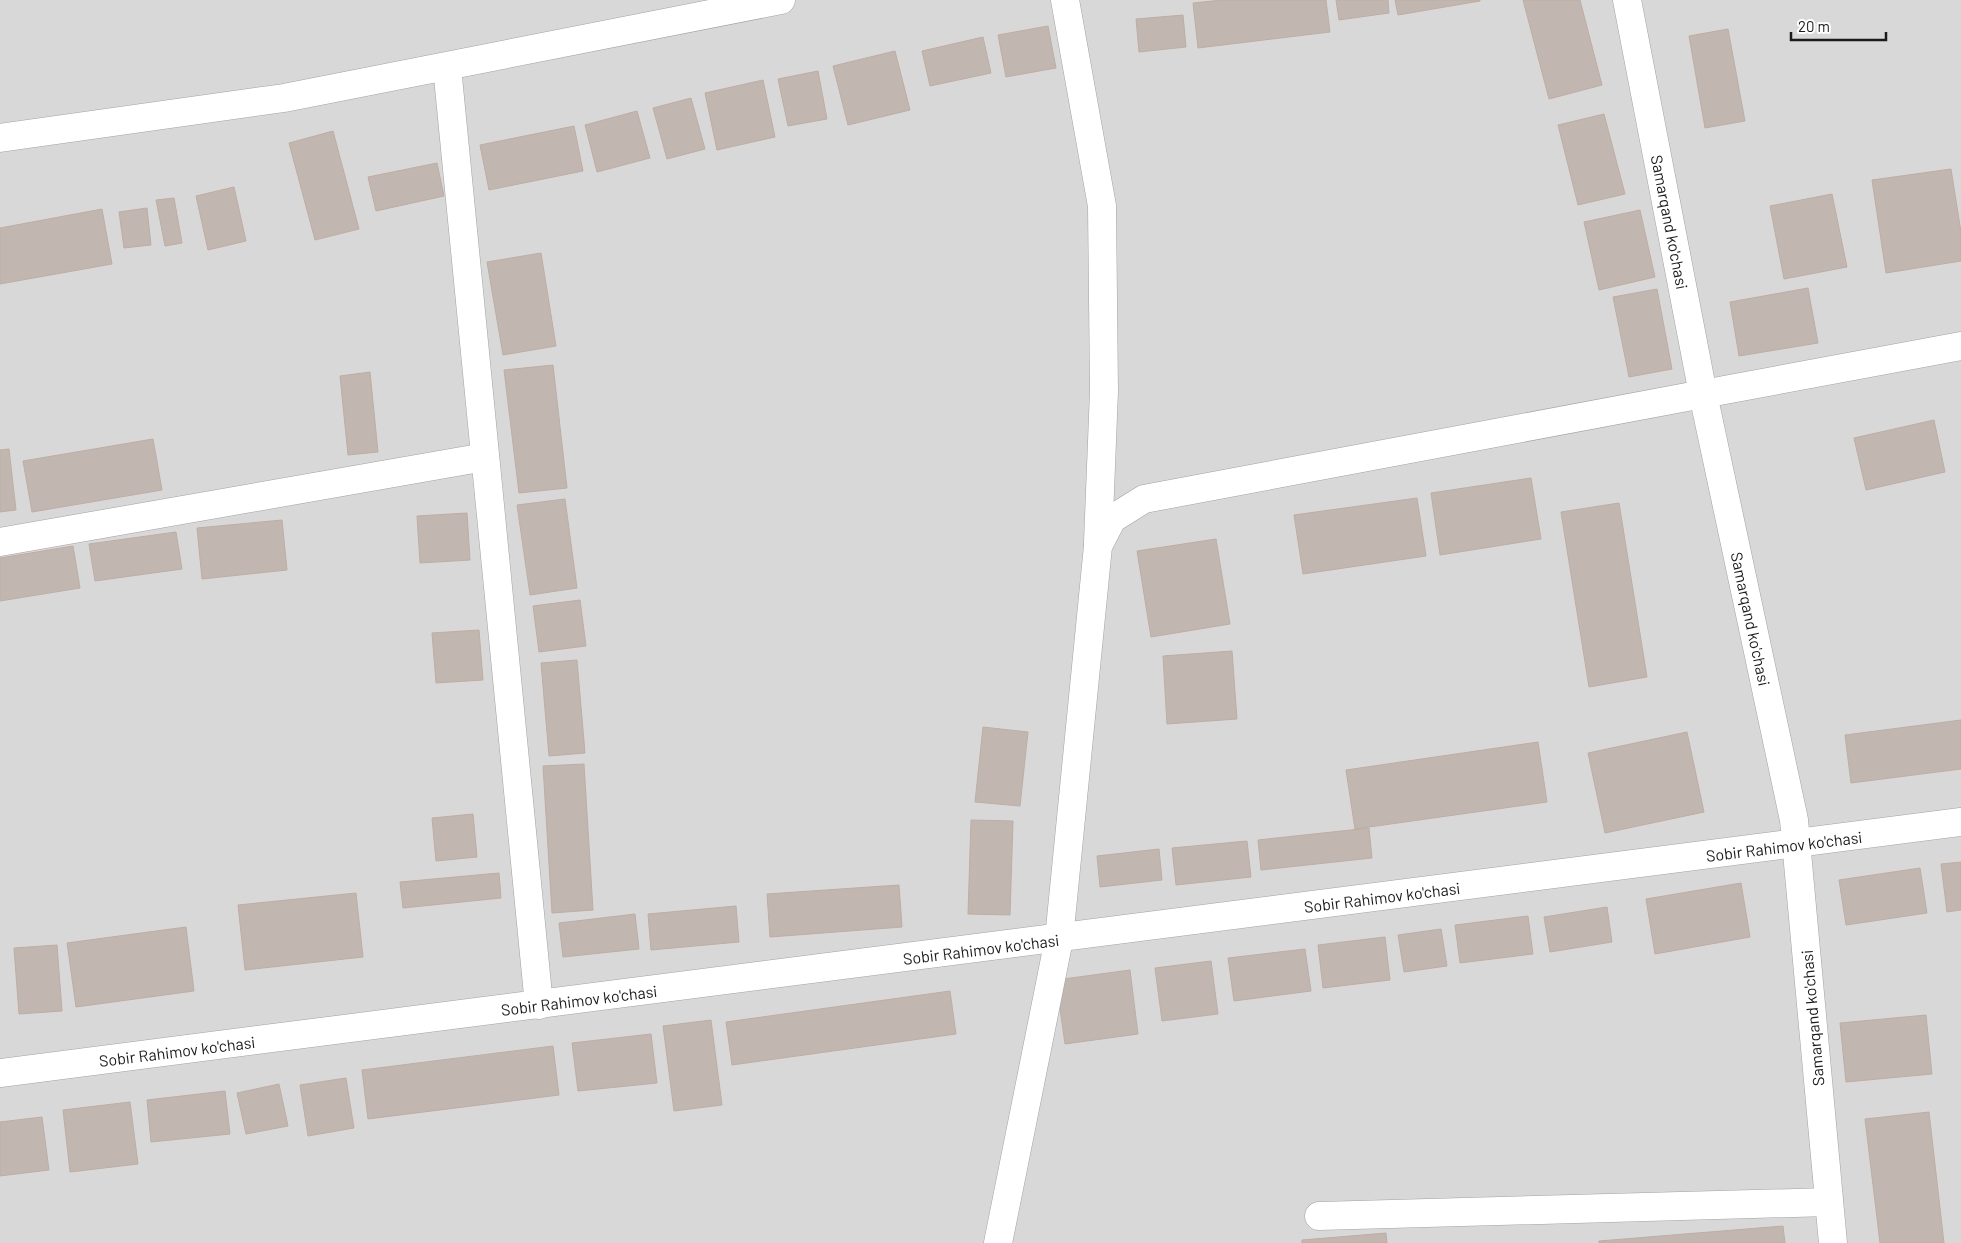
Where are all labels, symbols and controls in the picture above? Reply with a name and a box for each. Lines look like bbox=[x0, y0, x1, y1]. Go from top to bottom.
scale bar bbox=[1791, 10, 1886, 42]
text: 20 m bbox=[1798, 17, 1830, 35]
street label: Samarqand ko'chasi bbox=[1648, 153, 1692, 291]
street label: Samarqand ko'chasi bbox=[1728, 550, 1774, 688]
street label: Sobir Rahimov ko'chasi bbox=[1705, 827, 1863, 865]
street label: Sobir Rahimov ko'chasi bbox=[1303, 878, 1461, 916]
street label: Sobir Rahimov ko'chasi bbox=[902, 930, 1060, 968]
street label: Samarqand ko'chasi bbox=[1797, 949, 1827, 1087]
street label: Sobir Rahimov ko'chasi bbox=[500, 981, 658, 1019]
street label: Sobir Rahimov ko'chasi bbox=[98, 1032, 256, 1070]

